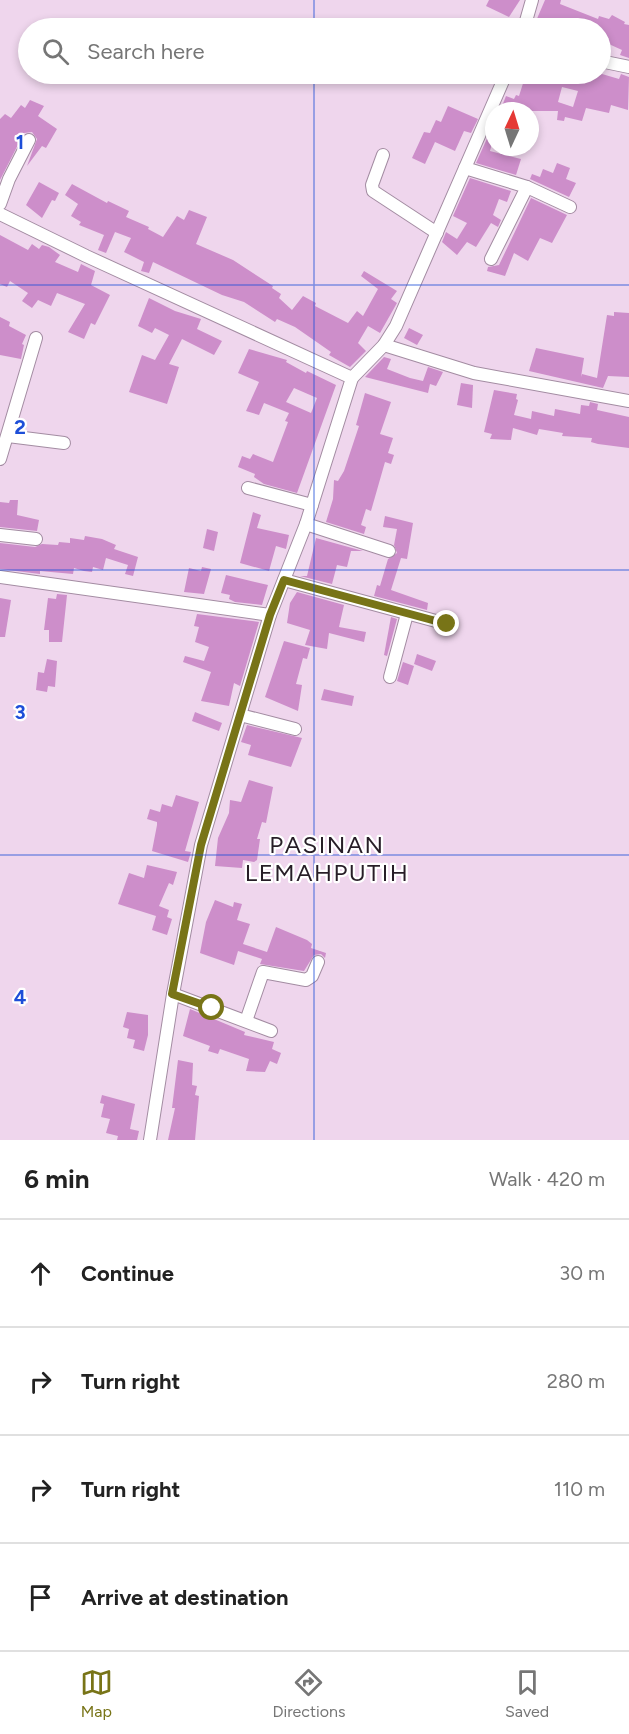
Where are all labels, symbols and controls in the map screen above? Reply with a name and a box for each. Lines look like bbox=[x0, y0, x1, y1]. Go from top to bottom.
search box bbox=[18, 18, 611, 84]
icon: search bbox=[39, 35, 72, 68]
text: Search here bbox=[87, 38, 205, 65]
north arrow bbox=[485, 102, 539, 156]
text: 1 bbox=[16, 130, 24, 154]
text: 2 bbox=[14, 415, 26, 439]
route end bbox=[433, 610, 459, 636]
text: 3 bbox=[14, 700, 26, 724]
district label: PASINAN LEMAHPUTIH bbox=[245, 830, 409, 887]
text: 4 bbox=[14, 985, 27, 1009]
route start bbox=[198, 994, 224, 1020]
text: 6 min bbox=[24, 1163, 90, 1195]
text: Walk · 420 m bbox=[489, 1167, 605, 1191]
icon: ahead bbox=[24, 1257, 57, 1290]
text: Continue bbox=[81, 1260, 174, 1287]
text: 30 m bbox=[559, 1261, 605, 1285]
icon: right bbox=[24, 1365, 57, 1398]
text: Turn right bbox=[81, 1368, 180, 1395]
text: 280 m bbox=[547, 1369, 605, 1393]
icon: right bbox=[24, 1473, 57, 1506]
text: Turn right bbox=[81, 1476, 180, 1503]
text: 110 m bbox=[554, 1477, 605, 1501]
icon: arrive bbox=[24, 1581, 57, 1614]
text: Arrive at destination bbox=[81, 1584, 289, 1611]
tab: Map bbox=[80, 1666, 113, 1721]
tab: Directions bbox=[272, 1666, 345, 1721]
tab: Saved bbox=[505, 1666, 549, 1721]

